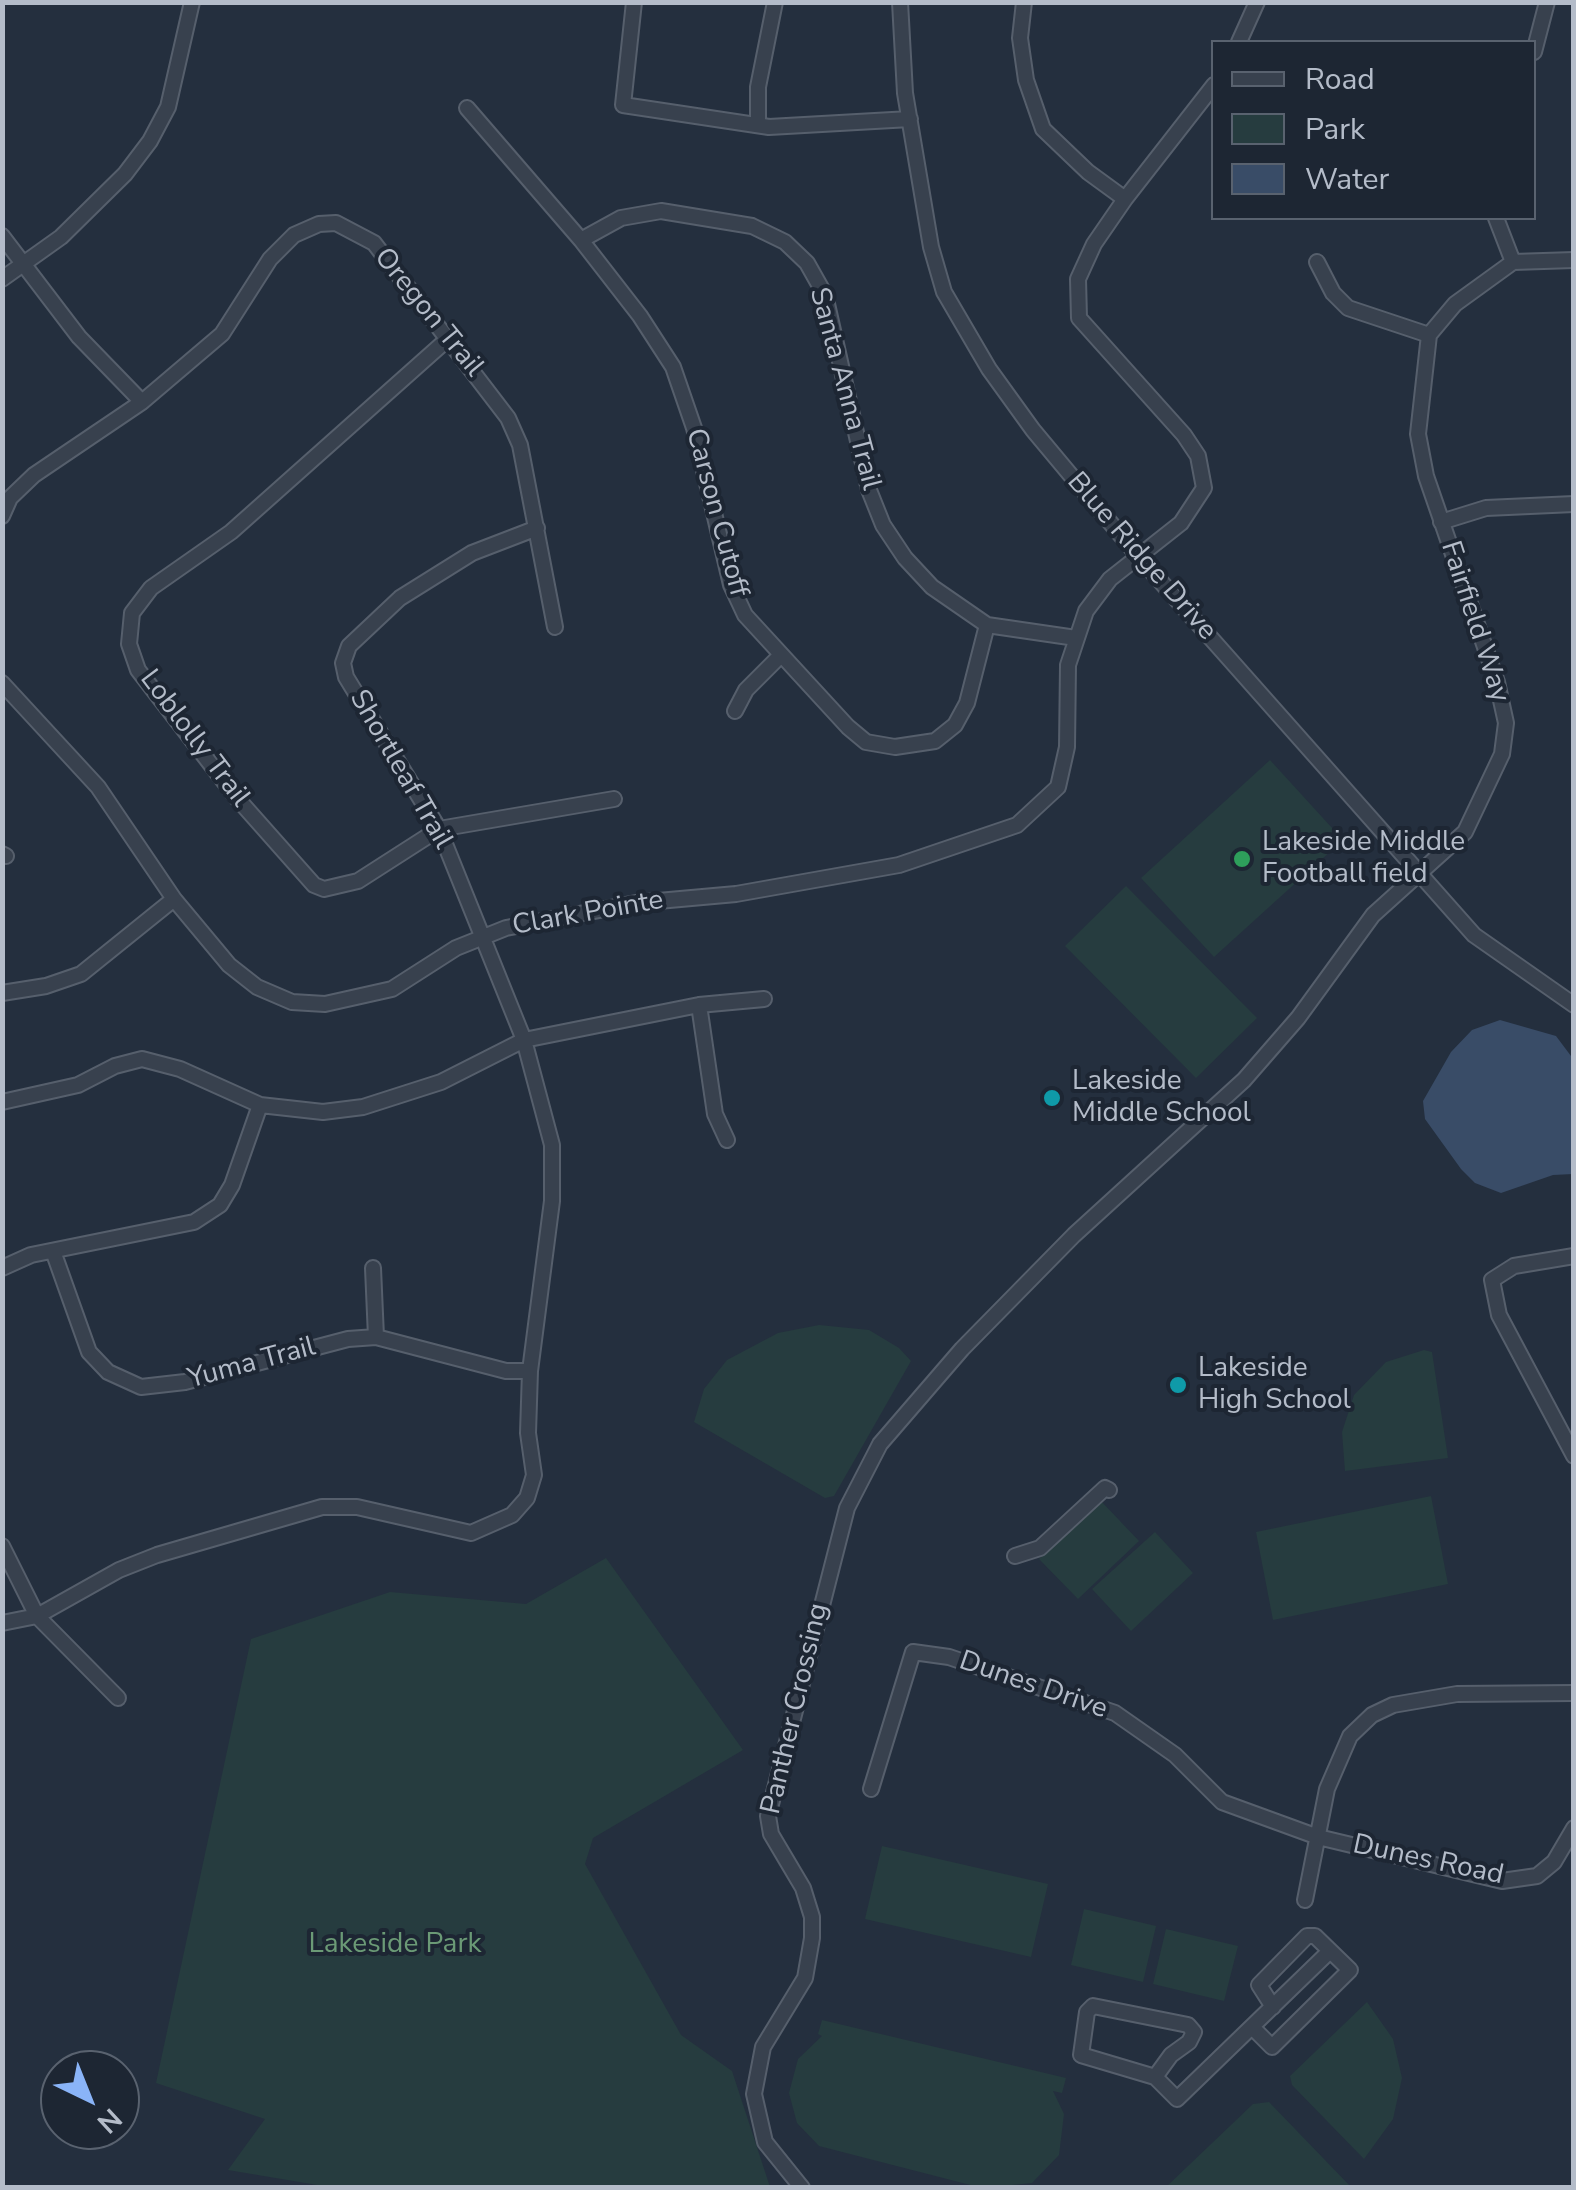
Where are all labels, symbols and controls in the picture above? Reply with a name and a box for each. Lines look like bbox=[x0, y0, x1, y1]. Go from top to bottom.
legend bbox=[1211, 40, 1536, 220]
text: Road bbox=[1305, 59, 1375, 100]
text: Park bbox=[1305, 109, 1365, 150]
text: Water bbox=[1305, 159, 1389, 200]
street label: Oregon Trail bbox=[366, 242, 490, 384]
street label: Santa Anna Trail bbox=[801, 284, 887, 494]
street label: Carson Cutoff bbox=[677, 425, 755, 601]
street label: Blue Ridge Drive bbox=[1059, 466, 1223, 648]
street label: Fairfield Way bbox=[1432, 537, 1516, 707]
street label: Loblolly Trail bbox=[132, 664, 256, 814]
street label: Shortleaf Trail bbox=[341, 685, 459, 855]
place label: Lakeside Middle Football field bbox=[1262, 826, 1465, 892]
marker: Lakeside Middle Football field bbox=[1231, 848, 1253, 870]
street label: Clark Pointe bbox=[510, 884, 666, 944]
place label: Lakeside Middle School bbox=[1072, 1065, 1251, 1131]
marker: Lakeside Middle School bbox=[1041, 1087, 1063, 1109]
street label: Yuma Trail bbox=[185, 1331, 319, 1397]
place label: Lakeside High School bbox=[1198, 1352, 1351, 1418]
marker: Lakeside High School bbox=[1167, 1374, 1189, 1396]
street label: Panther Crossing bbox=[755, 1600, 837, 1818]
street label: Dunes Drive bbox=[955, 1645, 1111, 1727]
street label: Dunes Road bbox=[1350, 1829, 1506, 1893]
park label: Lakeside Park bbox=[309, 1928, 481, 1962]
north arrow bbox=[40, 2050, 140, 2150]
text: N bbox=[88, 2099, 130, 2142]

